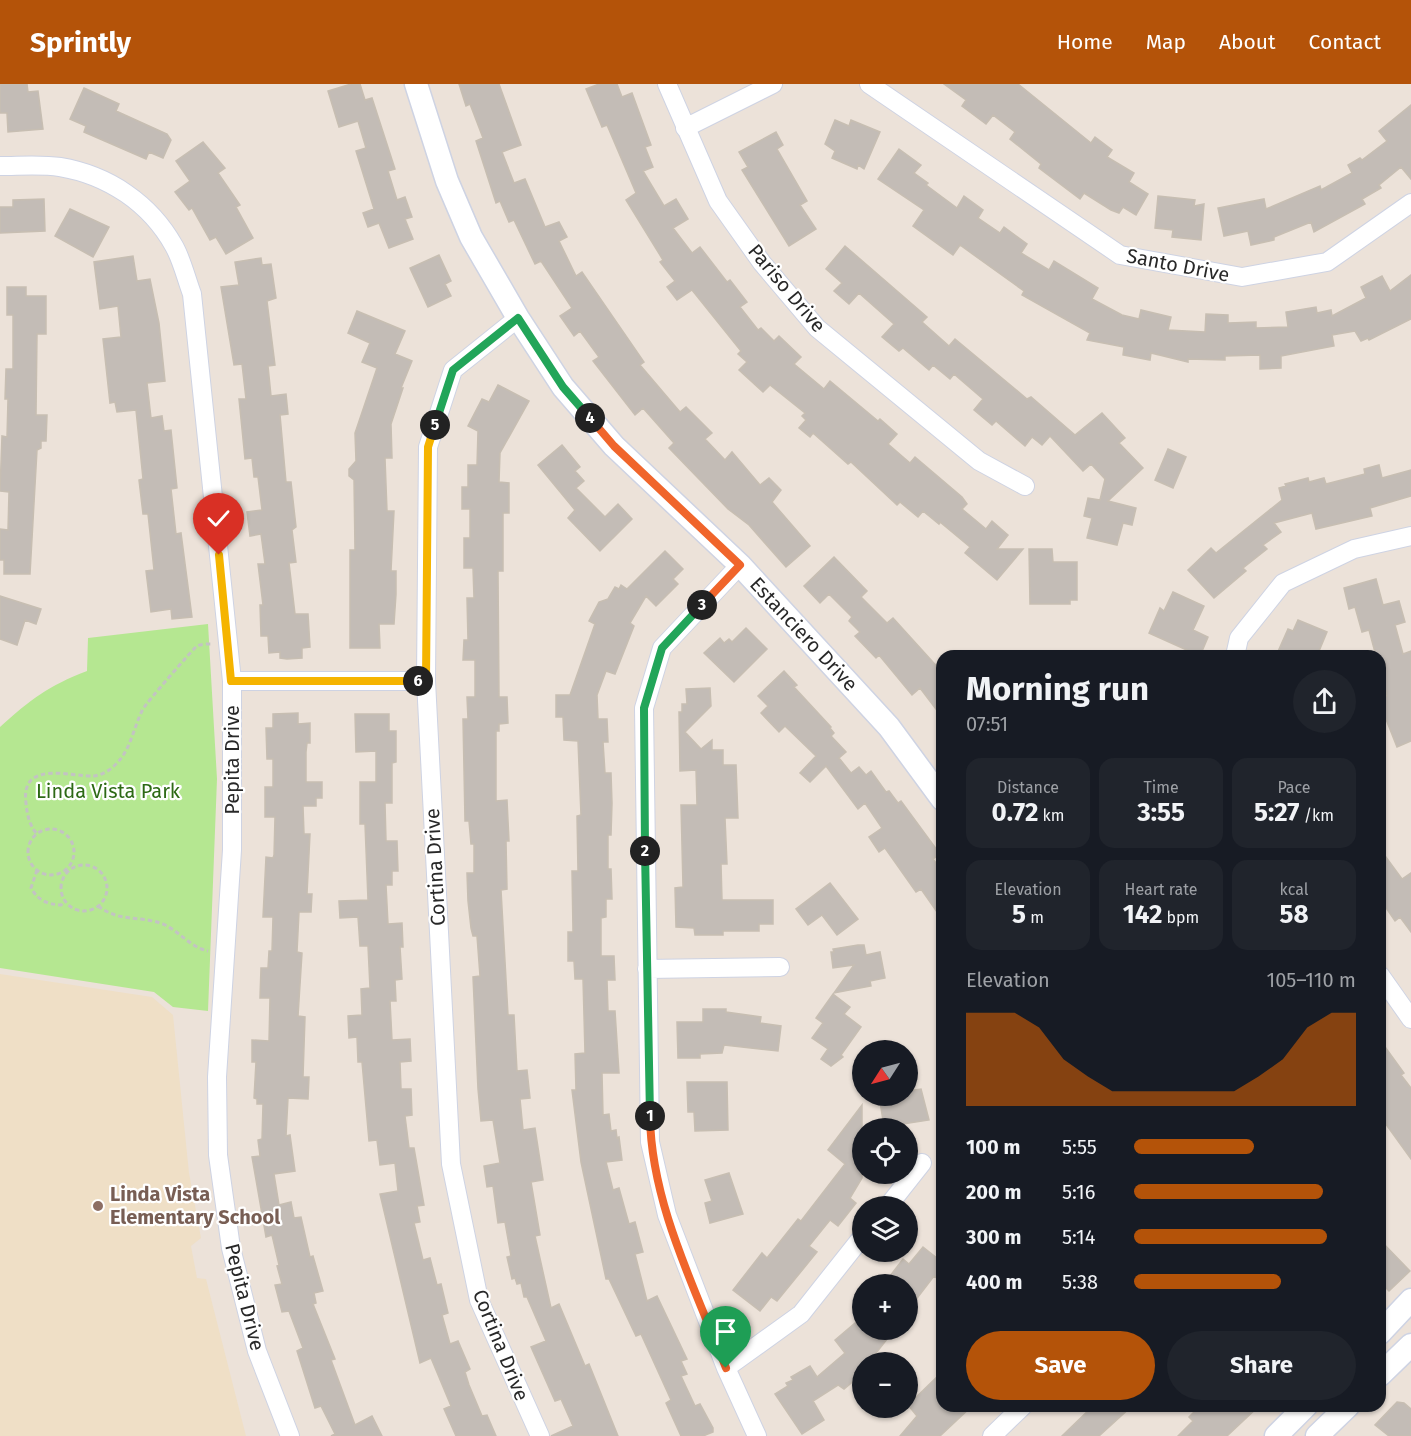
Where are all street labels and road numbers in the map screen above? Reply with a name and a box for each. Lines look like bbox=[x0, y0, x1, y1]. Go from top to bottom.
street label: Pariso Drive bbox=[743, 239, 831, 337]
street label: Santo Drive bbox=[1125, 243, 1231, 287]
street label: Estanciero Drive bbox=[745, 572, 863, 696]
street label: Pepita Drive bbox=[220, 705, 244, 815]
street label: Cortina Drive bbox=[420, 808, 450, 926]
street label: Pepita Drive bbox=[220, 1241, 270, 1353]
street label: Cortina Drive bbox=[468, 1286, 534, 1404]

